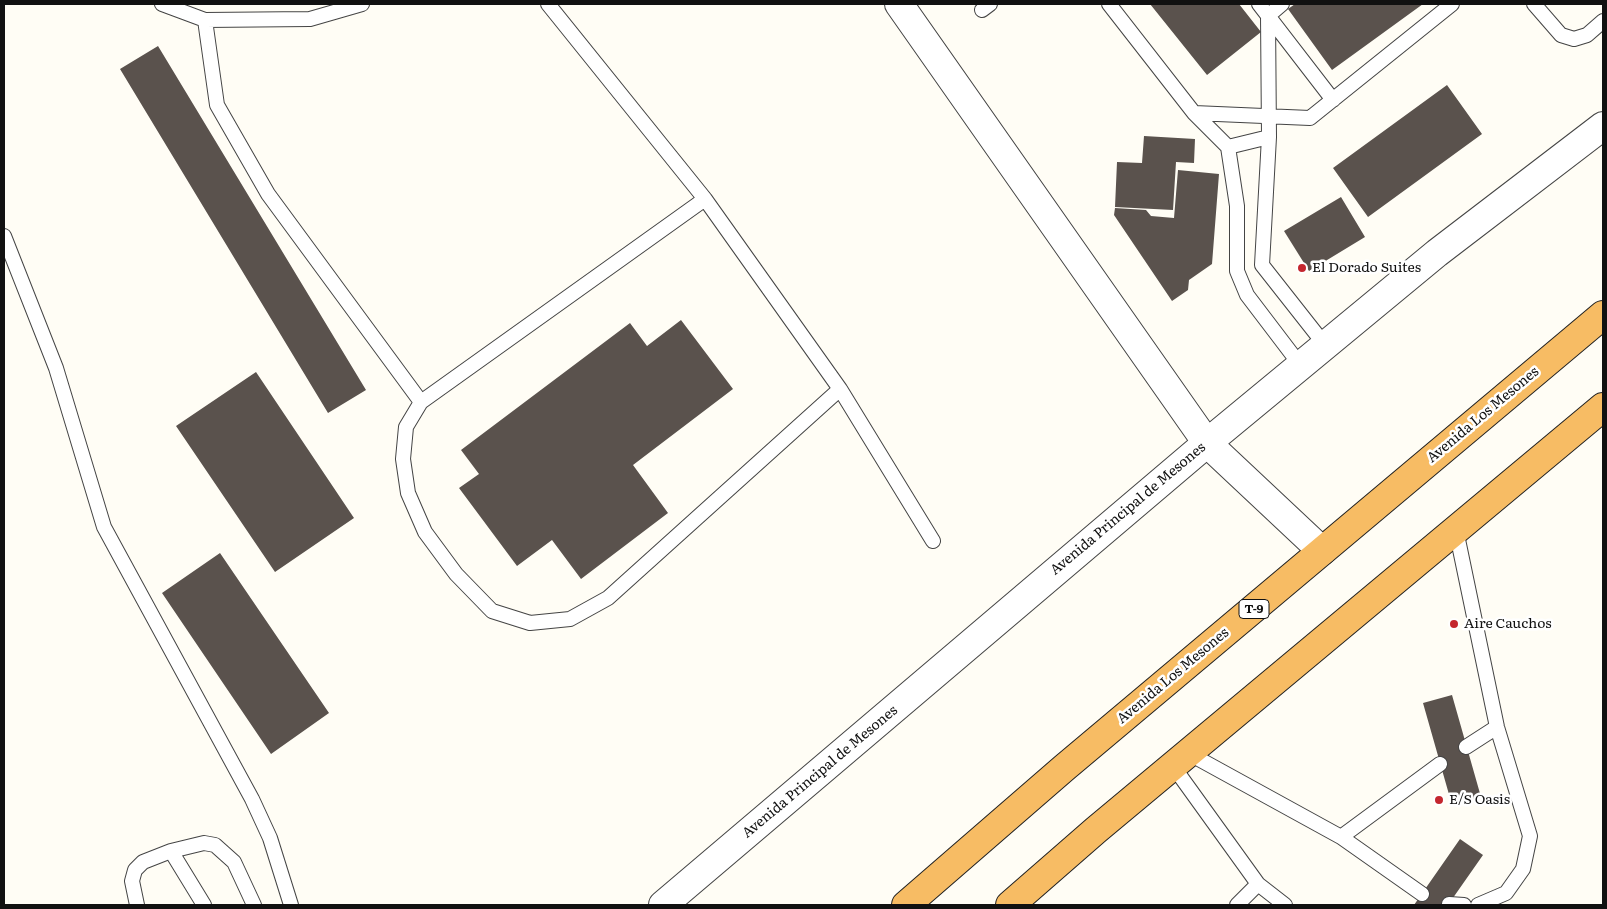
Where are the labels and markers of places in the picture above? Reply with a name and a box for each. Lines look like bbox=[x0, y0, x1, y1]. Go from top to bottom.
place label: El Dorado Suites bbox=[1312, 260, 1421, 276]
marker: El Dorado Suites bbox=[1296, 262, 1308, 274]
place label: Aire Cauchos bbox=[1464, 616, 1552, 632]
marker: Aire Cauchos bbox=[1448, 618, 1460, 630]
place label: E/S Oasis bbox=[1449, 792, 1510, 808]
marker: E/S Oasis bbox=[1433, 794, 1445, 806]

